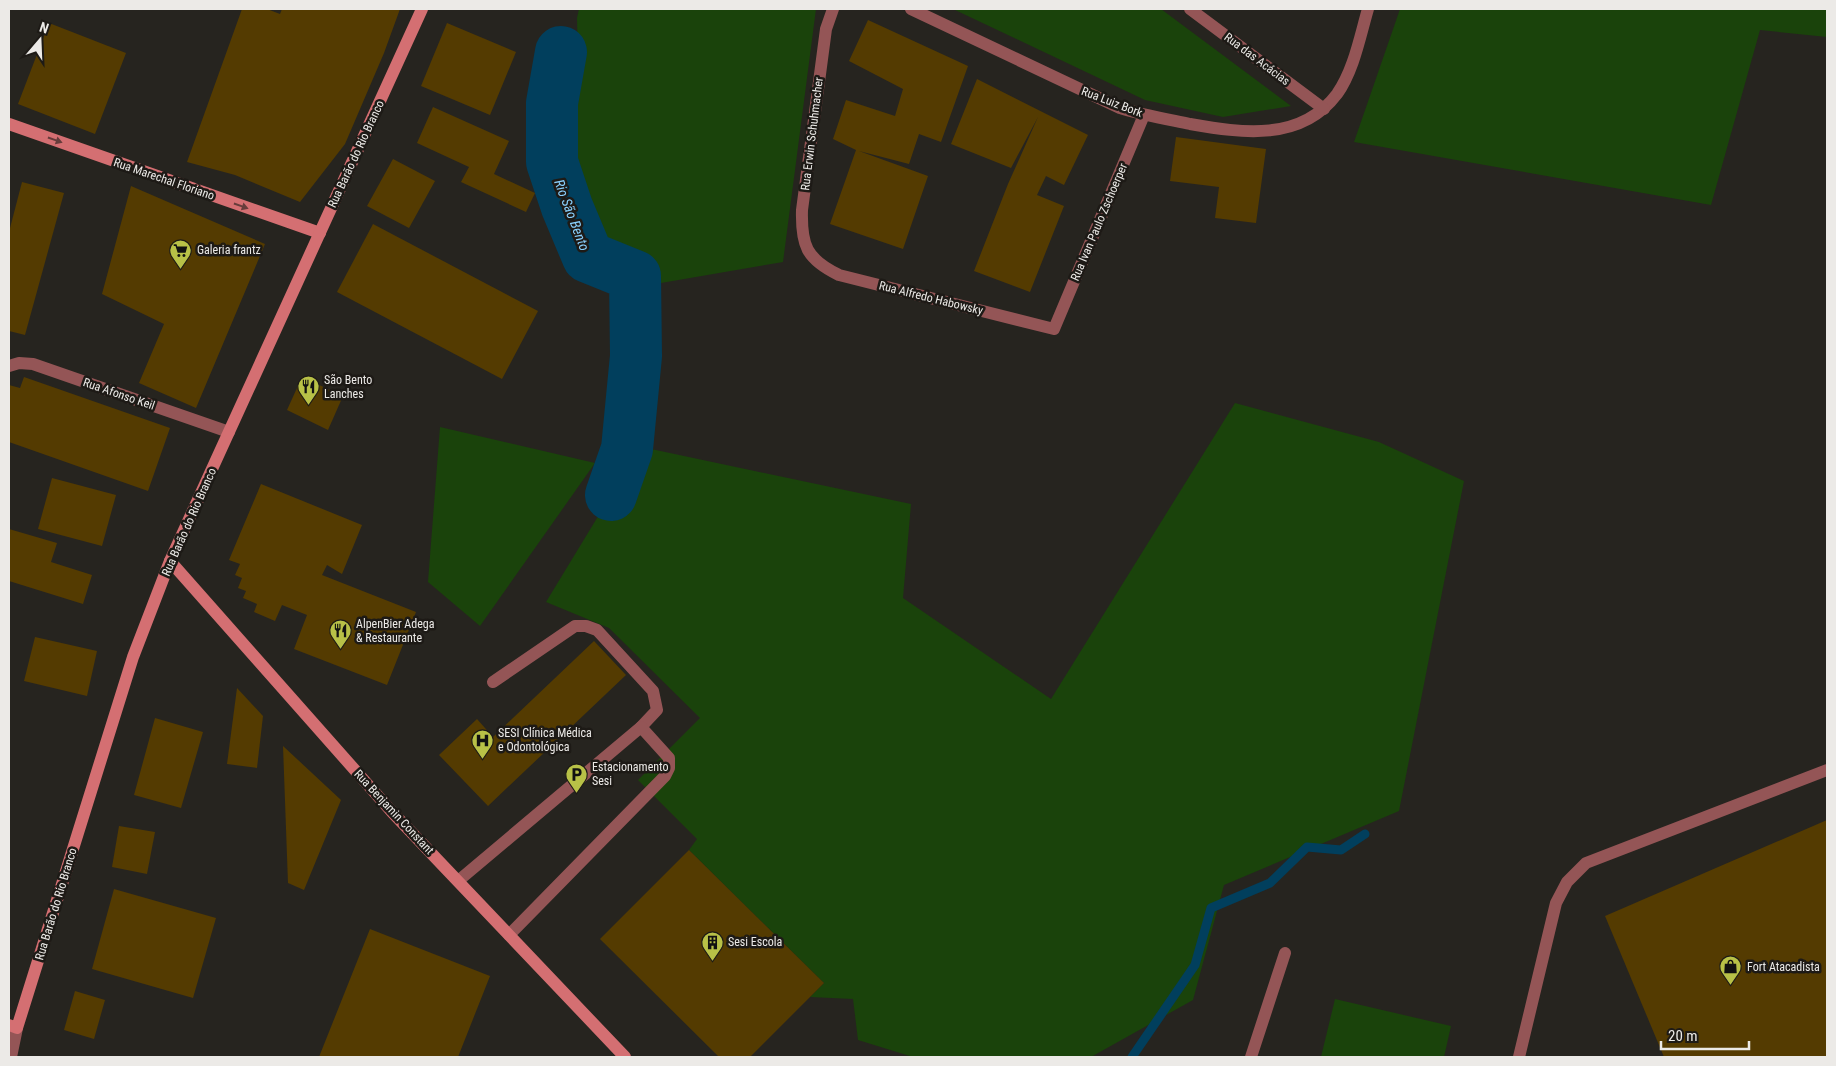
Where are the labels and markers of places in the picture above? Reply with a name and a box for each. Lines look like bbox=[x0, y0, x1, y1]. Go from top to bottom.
supermarket icon: Galeria frantz bbox=[169, 238, 193, 269]
place label: Galeria frantz bbox=[197, 243, 261, 257]
place label: São Bento Lanches bbox=[324, 373, 372, 401]
restaurant icon: São Bento Lanches bbox=[296, 375, 320, 406]
place label: AlpenBier Adega & Restaurante bbox=[356, 617, 435, 645]
restaurant icon: AlpenBier Adega & Restaurante bbox=[328, 619, 352, 650]
place label: SESI Clínica Médica e Odontológica bbox=[498, 726, 592, 754]
hospital icon: SESI Clínica Médica e Odontológica bbox=[470, 728, 494, 759]
place label: Estacionamento Sesi bbox=[592, 760, 669, 788]
parking icon: Estacionamento Sesi bbox=[564, 762, 588, 793]
building icon: Sesi Escola bbox=[700, 930, 724, 961]
place label: Sesi Escola bbox=[728, 935, 783, 949]
shop icon: Fort Atacadista bbox=[1719, 955, 1743, 986]
place label: Fort Atacadista bbox=[1747, 960, 1820, 974]

